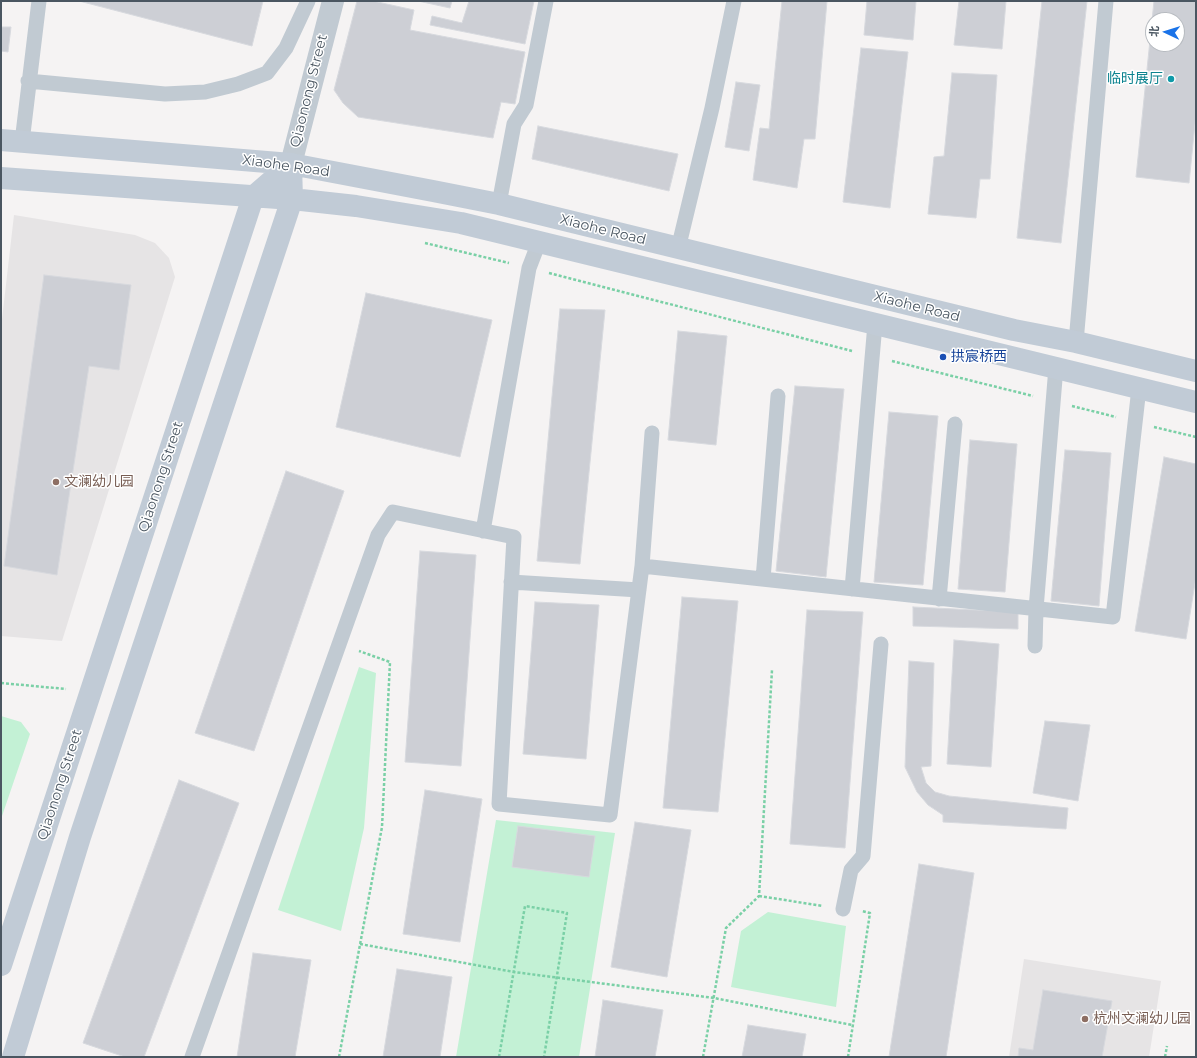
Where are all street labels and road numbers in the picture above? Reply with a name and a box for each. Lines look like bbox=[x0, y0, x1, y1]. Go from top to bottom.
street label: Qiaonong Street bbox=[287, 33, 331, 149]
street label: Xiaohe Road bbox=[241, 152, 331, 180]
street label: Xiaohe Road bbox=[558, 211, 648, 249]
street label: Xiaohe Road bbox=[872, 288, 962, 326]
street label: Qiaonong Street bbox=[135, 419, 187, 535]
street label: Qiaonong Street bbox=[34, 727, 86, 843]

